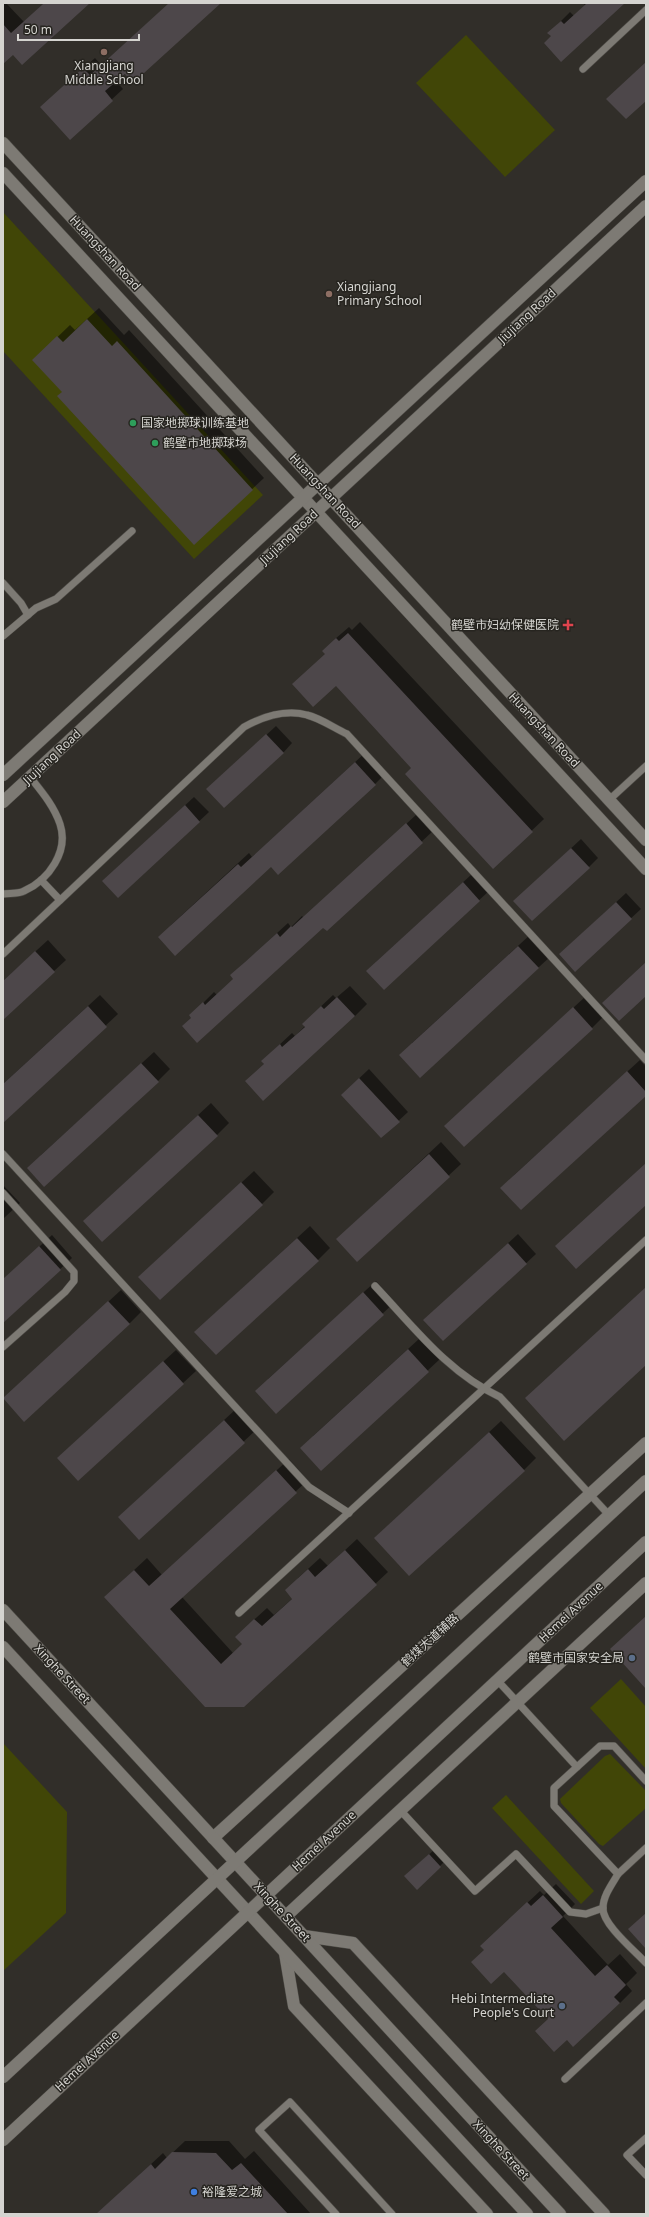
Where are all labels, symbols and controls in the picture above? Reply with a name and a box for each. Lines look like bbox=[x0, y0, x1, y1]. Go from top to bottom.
scale bar bbox=[18, 16, 139, 42]
text: 50 m bbox=[24, 21, 52, 38]
marker: Xiangjiang Middle School bbox=[99, 47, 109, 57]
place label: Xiangjiang Middle School bbox=[64, 57, 144, 88]
street label: Huangshan Road bbox=[66, 211, 145, 294]
place label: Xiangjiang Primary School bbox=[337, 278, 422, 309]
street label: Jiujiang Road bbox=[493, 284, 559, 348]
marker: Xiangjiang Primary School bbox=[324, 289, 334, 299]
place label: 国家地掷球训练基地 bbox=[141, 414, 249, 431]
marker: 国家地掷球训练基地 bbox=[128, 418, 138, 428]
place label: 鹤壁市地掷球场 bbox=[163, 434, 247, 451]
marker: 鹤壁市地掷球场 bbox=[150, 438, 160, 448]
street label: Huangshan Road bbox=[286, 449, 365, 532]
street label: Jiujiang Road bbox=[255, 505, 321, 569]
place label: 鹤壁市妇幼保健医院 bbox=[451, 616, 559, 633]
marker: 鹤壁市妇幼保健医院 bbox=[562, 619, 574, 631]
street label: Huangshan Road bbox=[505, 688, 584, 771]
street label: Jiujiang Road bbox=[18, 725, 84, 789]
street label: Hemei Avenue bbox=[535, 1577, 607, 1646]
street label: 鹤煤大道辅路 bbox=[397, 1609, 462, 1670]
street label: Xinghe Street bbox=[30, 1640, 95, 1708]
place label: 鹤壁市国家安全局 bbox=[528, 1649, 624, 1666]
marker: 鹤壁市国家安全局 bbox=[627, 1653, 637, 1663]
street label: Hemei Avenue bbox=[288, 1806, 360, 1875]
street label: Xinghe Street bbox=[250, 1878, 315, 1946]
place label: Hebi Intermediate People's Court bbox=[451, 1990, 555, 2021]
marker: Hebi Intermediate People's Court bbox=[557, 2001, 567, 2011]
street label: Hemei Avenue bbox=[51, 2026, 123, 2095]
street label: Xinghe Street bbox=[469, 2116, 534, 2184]
place label: 裕隆爱之城 bbox=[202, 2183, 262, 2200]
marker: 裕隆爱之城 bbox=[189, 2187, 199, 2197]

